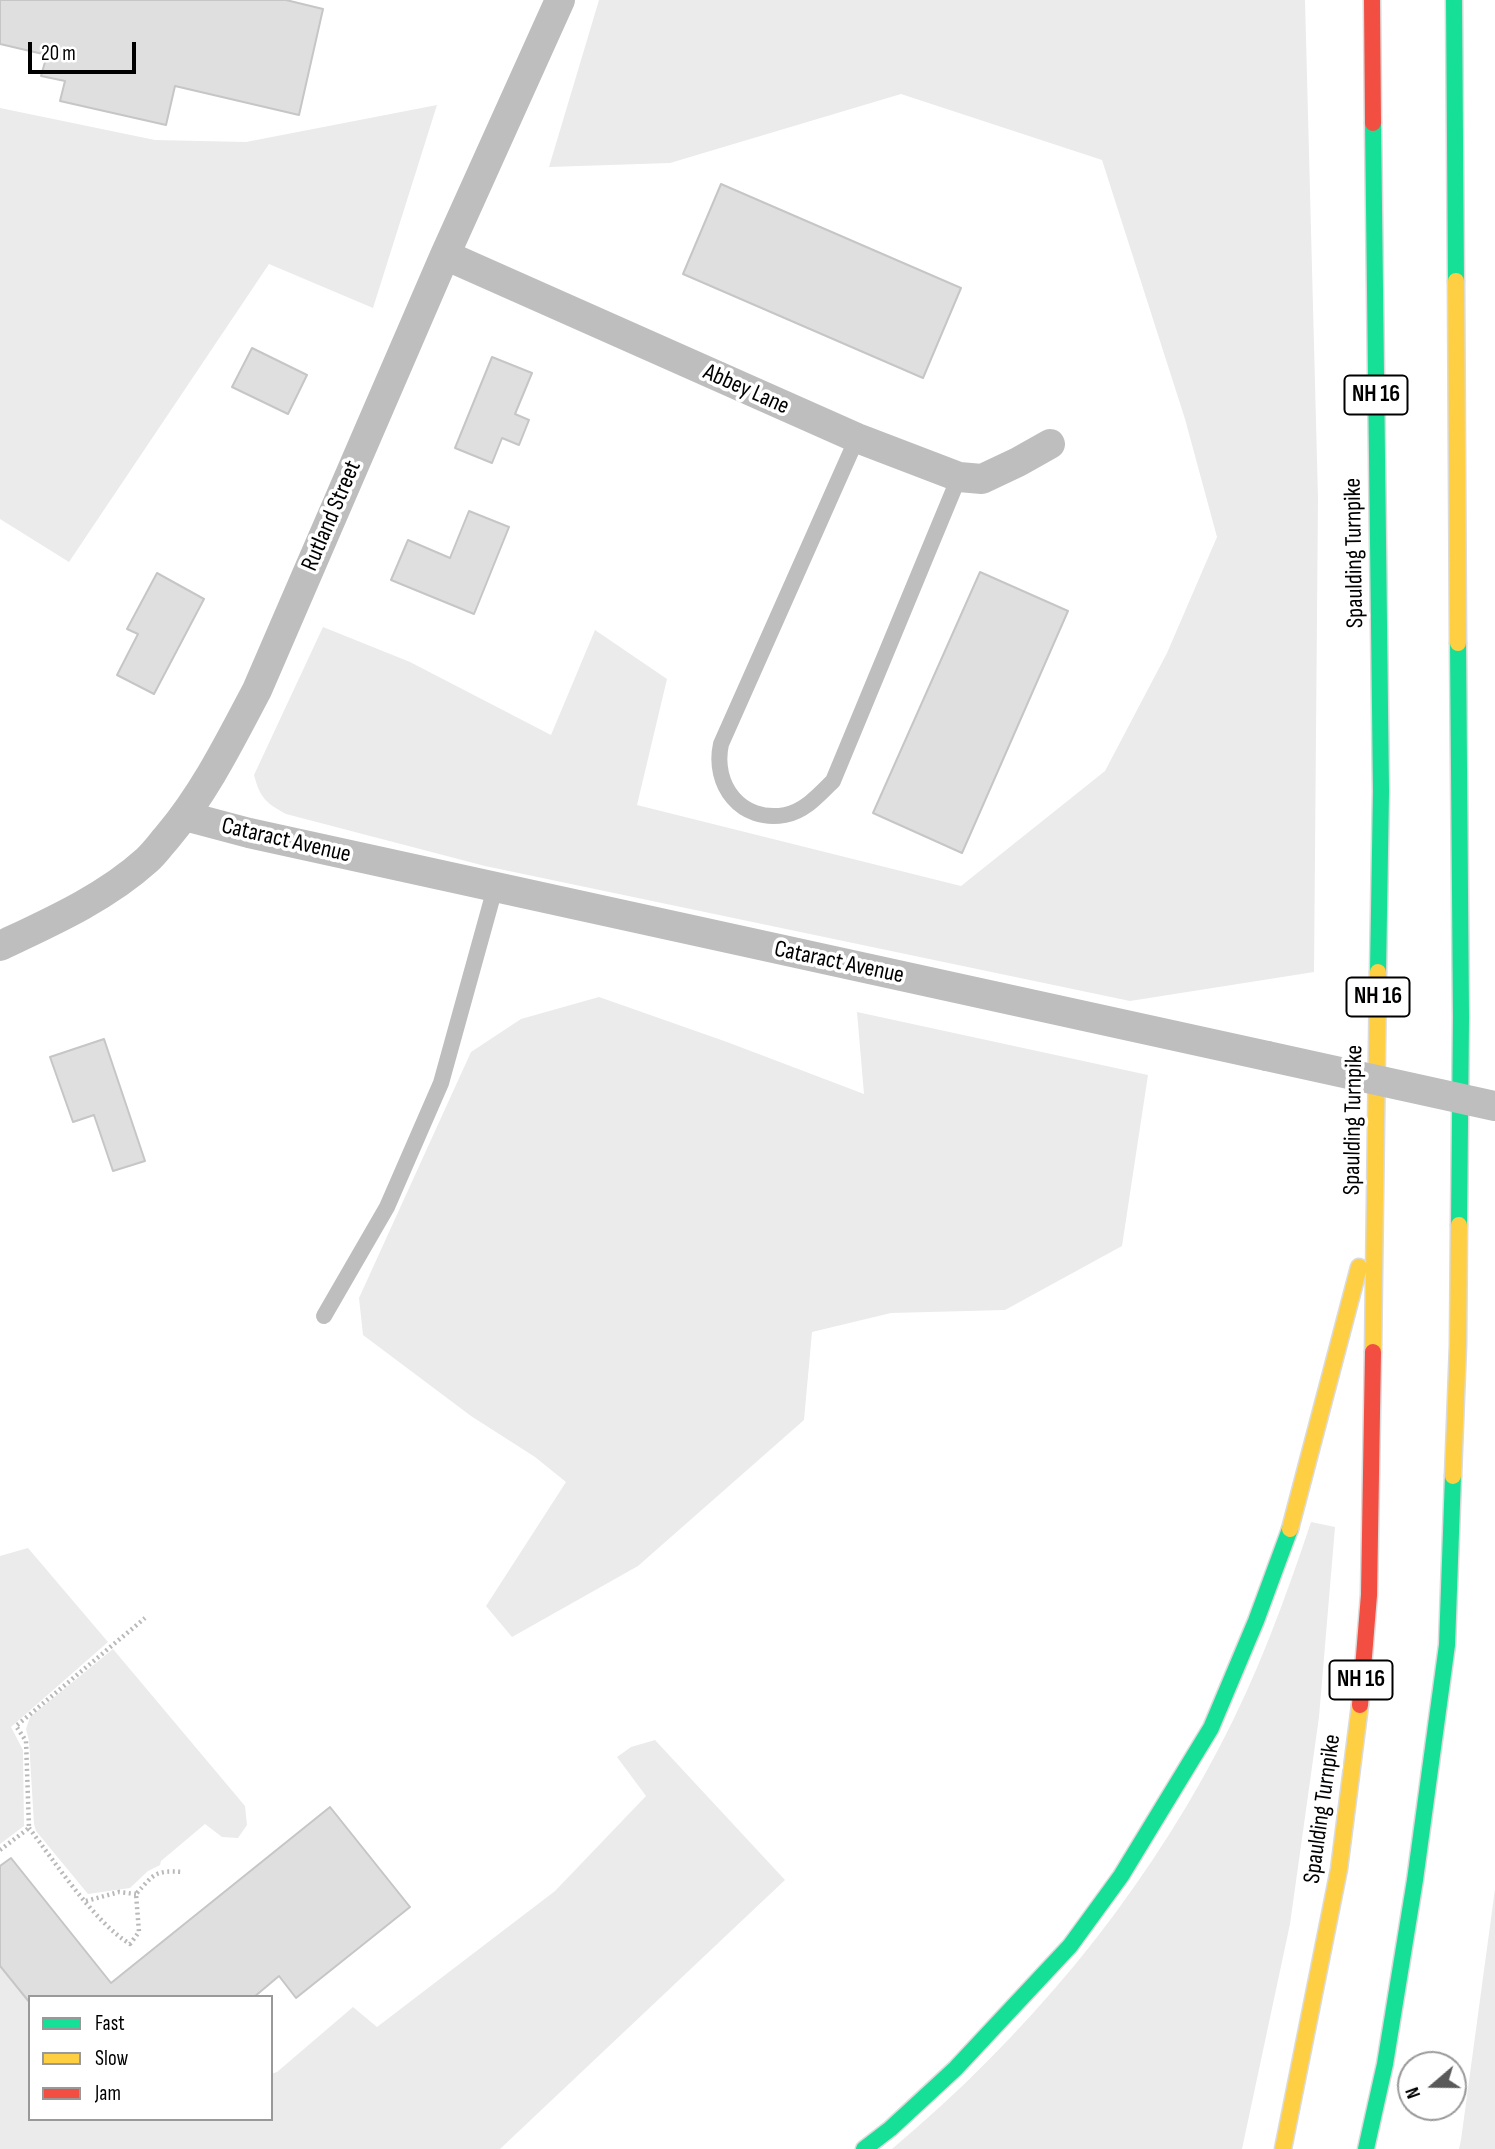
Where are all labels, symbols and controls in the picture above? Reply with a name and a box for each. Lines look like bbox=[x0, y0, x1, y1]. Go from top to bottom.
scale bar bbox=[32, 28, 140, 72]
text: 20 m bbox=[41, 41, 76, 66]
street label: Abbey Lane bbox=[699, 358, 793, 422]
road number: NH 16 bbox=[1344, 376, 1408, 414]
street label: Rutland Street bbox=[296, 457, 368, 575]
street label: Spaulding Turnpike bbox=[1339, 478, 1371, 628]
street label: Cataract Avenue bbox=[218, 812, 354, 870]
street label: Cataract Avenue bbox=[771, 935, 907, 991]
road number: NH 16 bbox=[1346, 978, 1410, 1016]
street label: Spaulding Turnpike bbox=[1338, 1045, 1370, 1195]
road number: NH 16 bbox=[1330, 1660, 1392, 1700]
street label: Spaulding Turnpike bbox=[1298, 1733, 1348, 1885]
legend bbox=[28, 1995, 273, 2121]
text: Fast bbox=[95, 2011, 125, 2036]
text: Slow bbox=[95, 2046, 128, 2071]
north arrow bbox=[1397, 2051, 1467, 2121]
text: Jam bbox=[95, 2081, 121, 2106]
text: N bbox=[1401, 2084, 1426, 2101]

